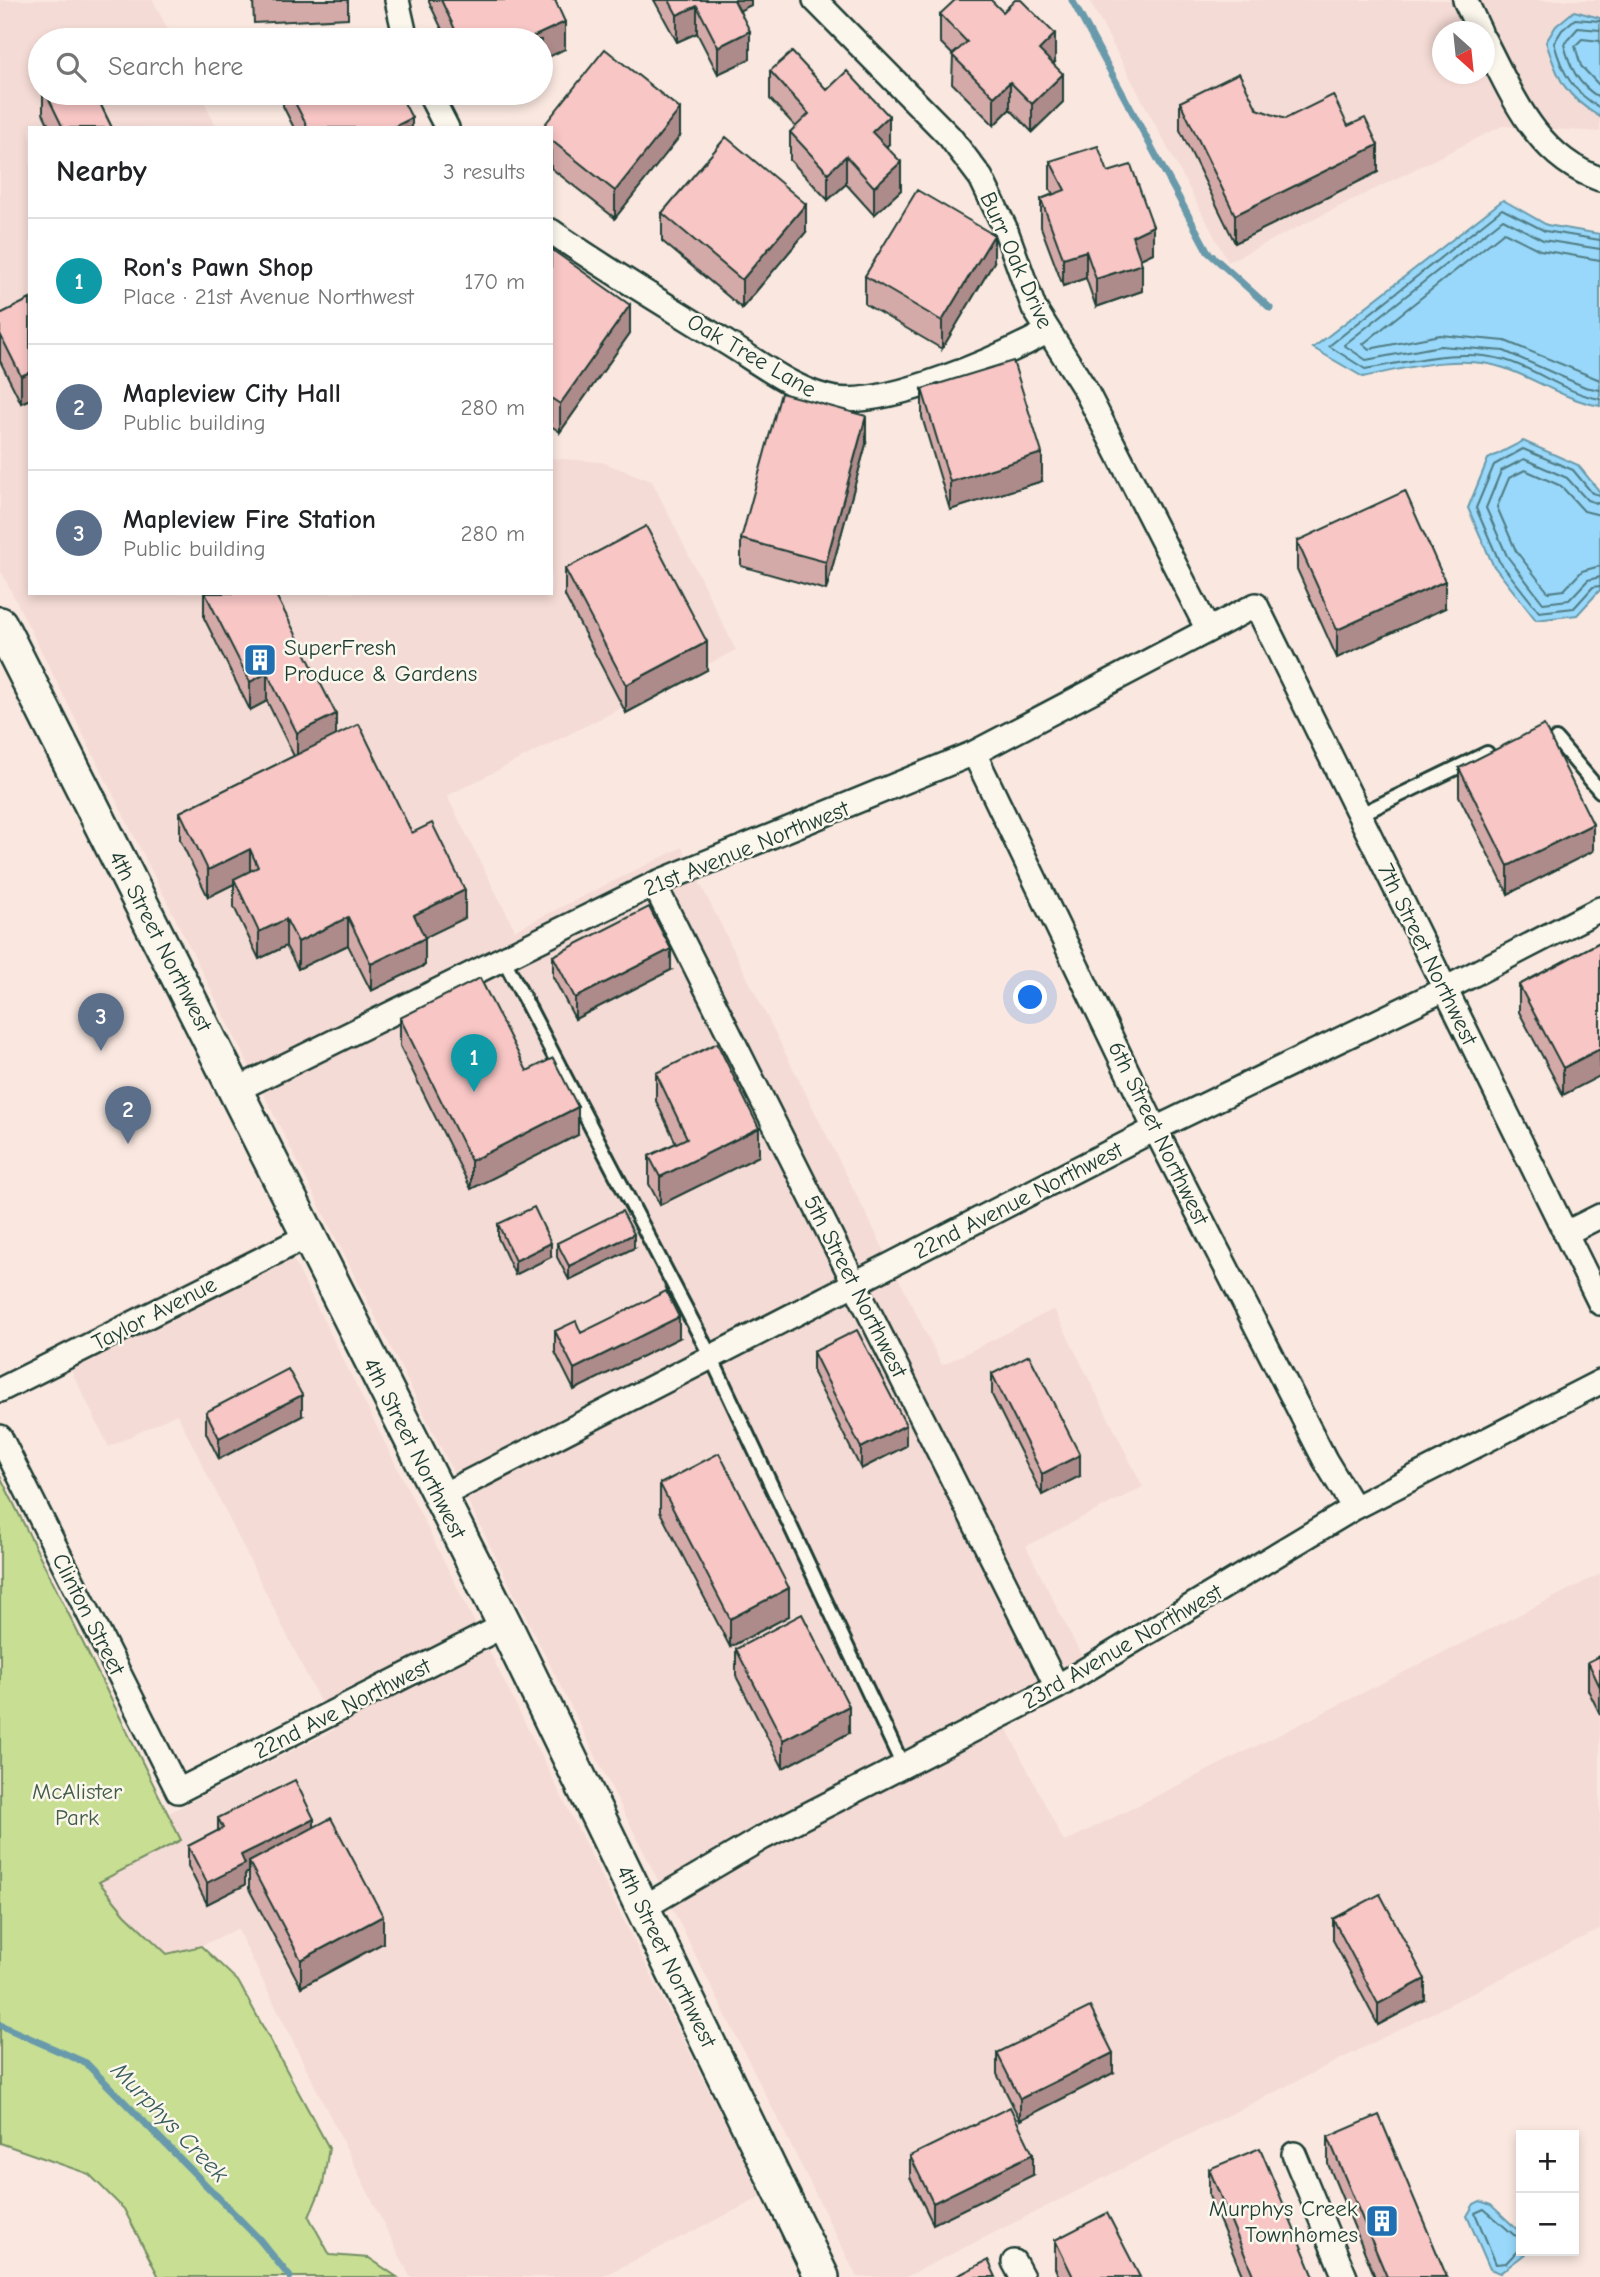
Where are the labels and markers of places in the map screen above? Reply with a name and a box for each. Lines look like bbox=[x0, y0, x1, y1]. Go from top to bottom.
place label: SuperFresh Produce & Gardens bbox=[284, 634, 477, 687]
building icon: SuperFresh Produce & Gardens bbox=[241, 641, 279, 679]
pin: 3 bbox=[78, 993, 124, 1051]
pin: 1 bbox=[451, 1034, 497, 1092]
pin: 2 bbox=[105, 1086, 151, 1144]
place label: Murphys Creek Townhomes bbox=[1209, 2195, 1358, 2248]
building icon: Murphys Creek Townhomes bbox=[1363, 2202, 1401, 2240]

